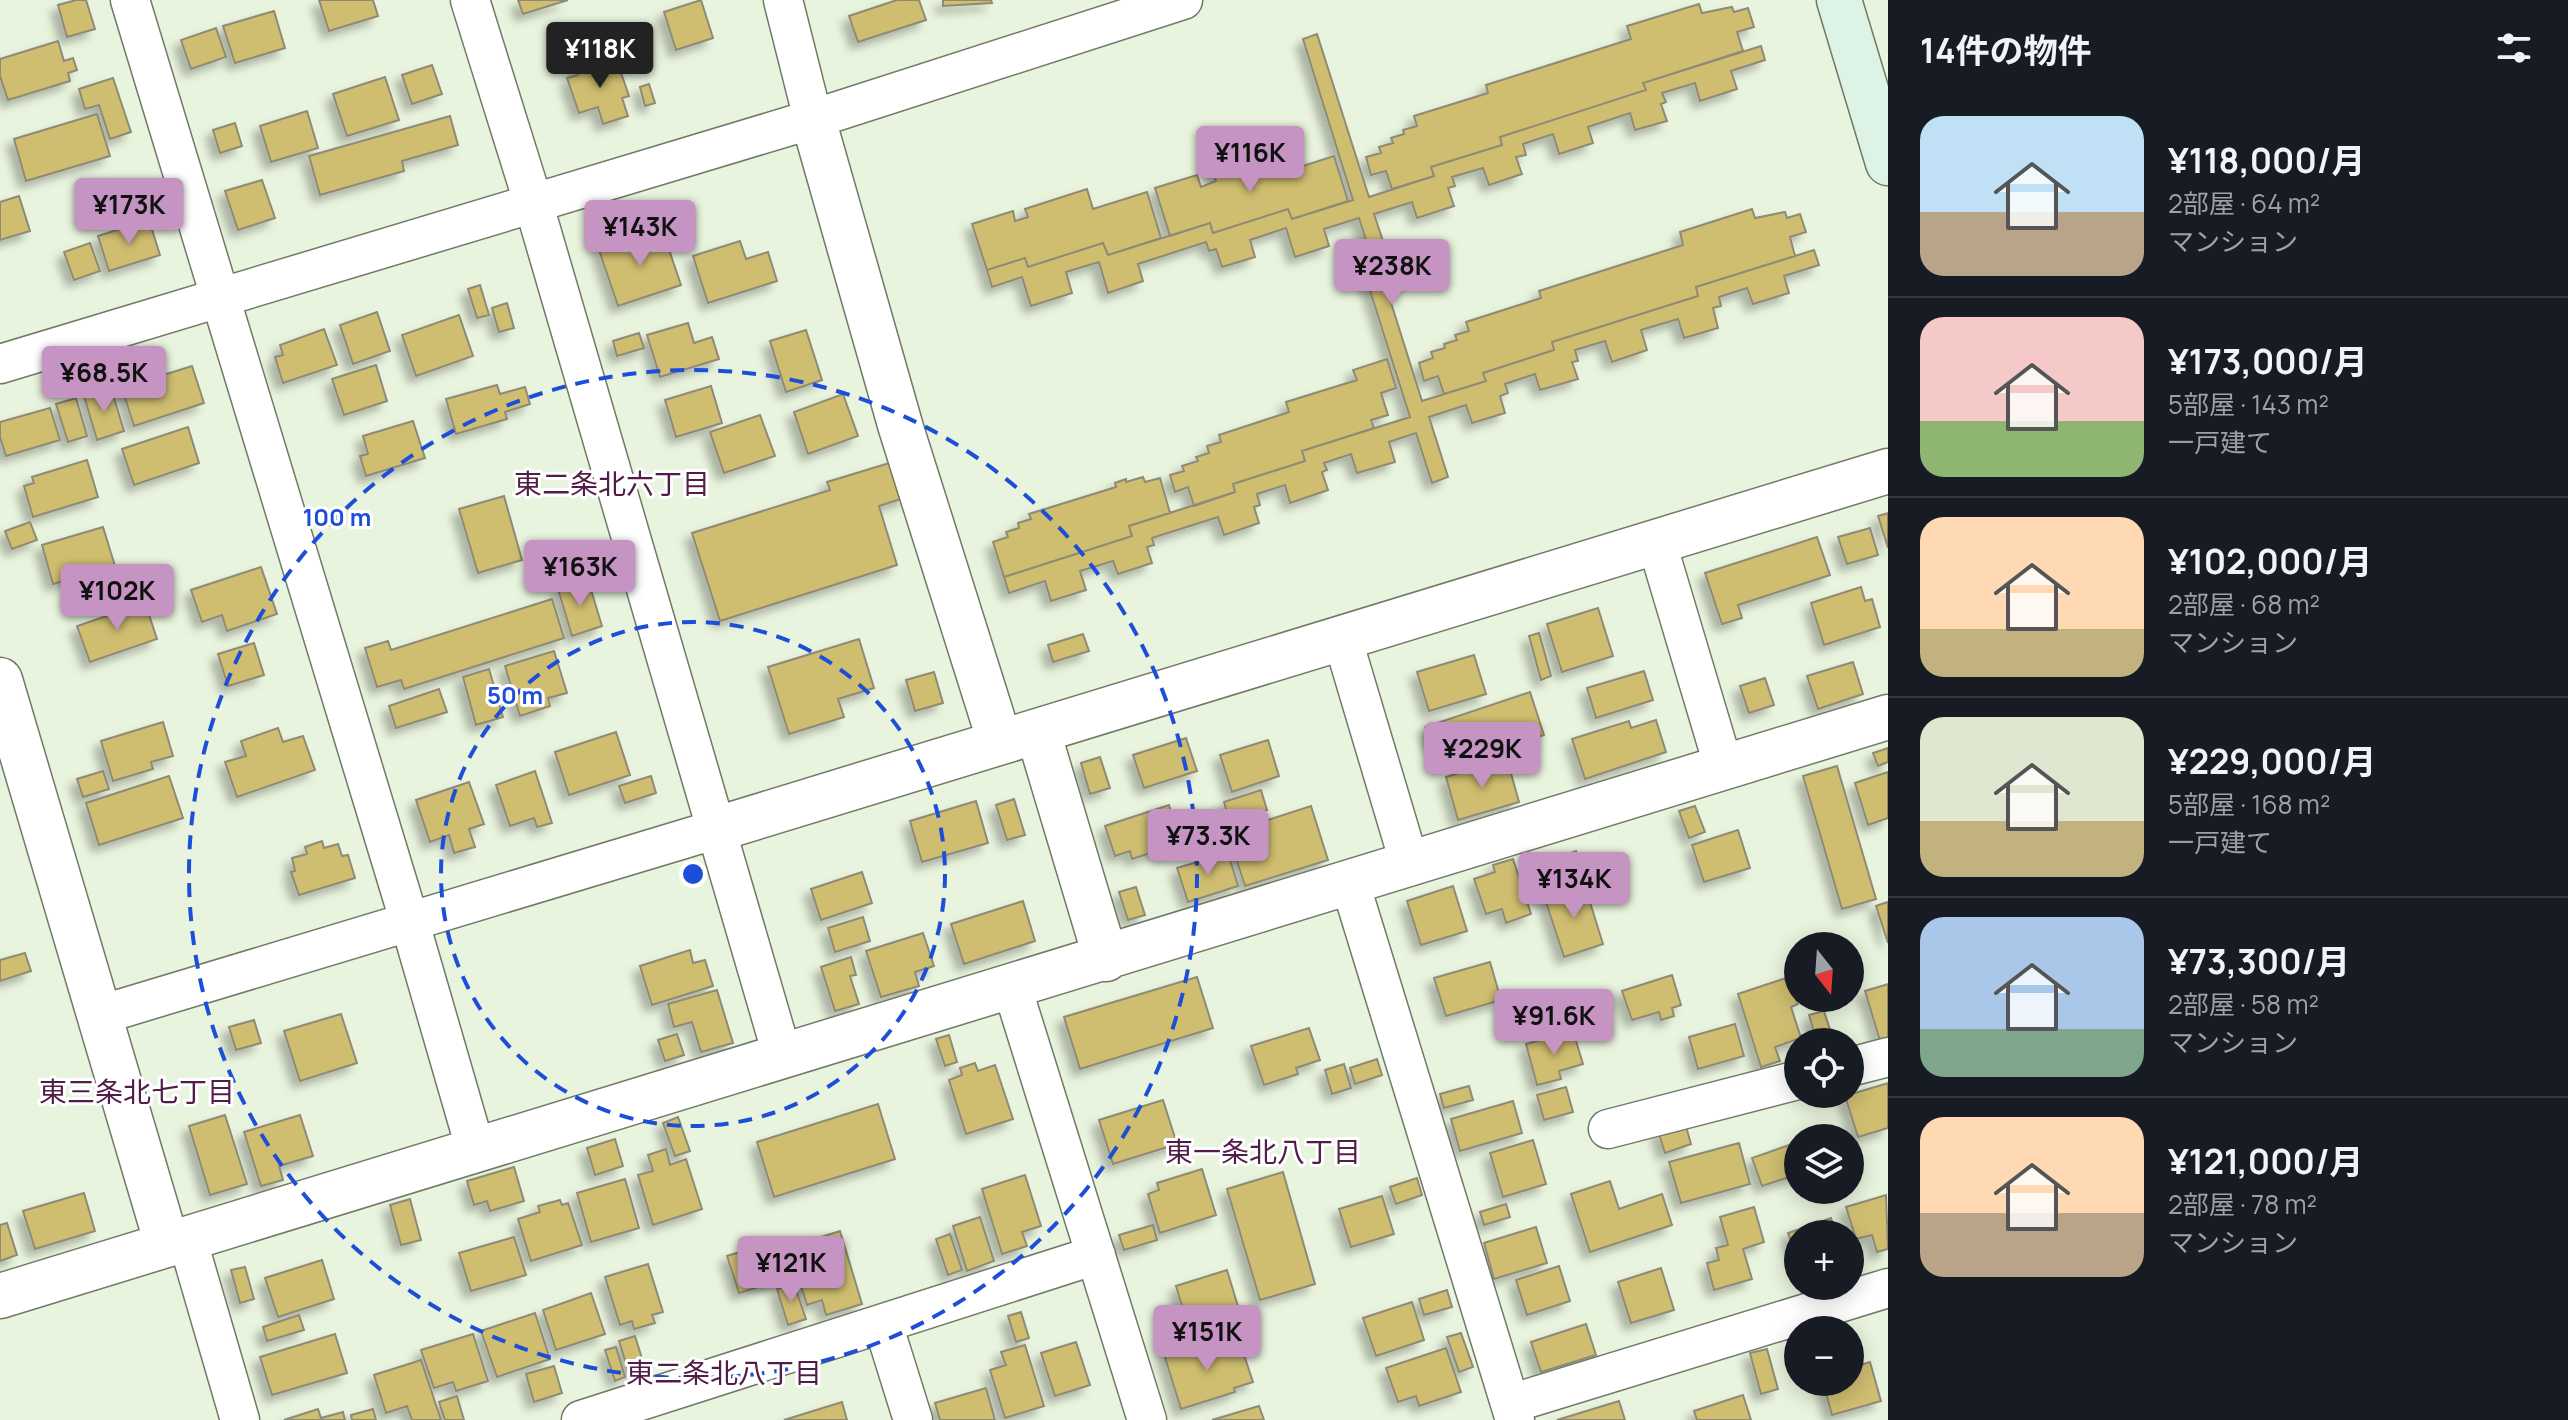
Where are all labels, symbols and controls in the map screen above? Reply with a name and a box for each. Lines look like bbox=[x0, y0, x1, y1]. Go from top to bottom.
pin: ¥118K bbox=[544, 22, 656, 90]
icon: filters bbox=[2492, 26, 2536, 70]
text: 14件の物件 bbox=[1920, 27, 2092, 73]
text: ¥118K bbox=[564, 30, 636, 66]
pin: ¥116K bbox=[1194, 126, 1306, 194]
text: ¥116K bbox=[1214, 134, 1286, 170]
text: ¥118,000/月 bbox=[2168, 137, 2366, 183]
icon: home bbox=[1984, 148, 2080, 244]
pin: ¥173K bbox=[73, 178, 185, 246]
text: 2部屋 · 64 m² bbox=[2168, 185, 2320, 221]
text: ¥173K bbox=[92, 186, 166, 222]
pin: ¥143K bbox=[584, 200, 696, 268]
text: ¥143K bbox=[602, 208, 678, 244]
text: マンション bbox=[2168, 223, 2298, 259]
pin: ¥238K bbox=[1336, 239, 1448, 307]
text: ¥238K bbox=[1352, 247, 1432, 283]
text: ¥173,000/月 bbox=[2168, 338, 2368, 384]
pin: ¥68.5K bbox=[39, 346, 169, 414]
icon: home bbox=[1984, 349, 2080, 445]
text: ¥68.5K bbox=[60, 354, 148, 390]
text: 5部屋 · 143 m² bbox=[2168, 386, 2329, 422]
text: 一戸建て bbox=[2168, 424, 2272, 460]
district label: 東二条北六丁目 bbox=[514, 464, 710, 502]
text: 100 m bbox=[303, 500, 371, 533]
text: ¥102,000/月 bbox=[2168, 538, 2372, 584]
pin: ¥163K bbox=[524, 540, 636, 608]
text: ¥163K bbox=[542, 548, 618, 584]
icon: home bbox=[1984, 549, 2080, 645]
pin: ¥102K bbox=[61, 564, 173, 632]
text: ¥102K bbox=[79, 572, 155, 608]
text: 2部屋 · 68 m² bbox=[2168, 586, 2320, 622]
text: マンション bbox=[2168, 624, 2298, 660]
text: 50 m bbox=[487, 678, 543, 711]
pin: ¥229K bbox=[1426, 722, 1538, 790]
text: ¥229K bbox=[1442, 730, 1522, 766]
text: ¥229,000/月 bbox=[2168, 738, 2376, 784]
icon: home bbox=[1984, 749, 2080, 845]
text: 5部屋 · 168 m² bbox=[2168, 786, 2330, 822]
pin: ¥73.3K bbox=[1143, 809, 1273, 877]
text: ¥73.3K bbox=[1166, 817, 1250, 853]
text: 一戸建て bbox=[2168, 824, 2272, 860]
pin: ¥134K bbox=[1518, 852, 1630, 920]
centre of rings bbox=[679, 860, 707, 888]
text: ¥134K bbox=[1536, 860, 1612, 896]
north arrow bbox=[1784, 932, 1864, 1012]
map controls bbox=[1784, 932, 1864, 1396]
text: ¥73,300/月 bbox=[2168, 938, 2350, 984]
icon: home bbox=[1984, 949, 2080, 1045]
text: 2部屋 · 58 m² bbox=[2168, 986, 2319, 1022]
pin: ¥91.6K bbox=[1489, 989, 1619, 1057]
text: ¥91.6K bbox=[1512, 997, 1596, 1033]
text: マンション bbox=[2168, 1024, 2298, 1060]
button: locate bbox=[1784, 1028, 1864, 1108]
district label: 東三条北七丁目 bbox=[39, 1072, 235, 1110]
button: layers bbox=[1784, 1124, 1864, 1204]
district label: 東一条北八丁目 bbox=[1165, 1132, 1361, 1170]
text: ¥121,000/月 bbox=[2168, 1138, 2364, 1184]
icon: home bbox=[1984, 1149, 2080, 1245]
text: 2部屋 · 78 m² bbox=[2168, 1186, 2317, 1222]
button: + bbox=[1784, 1220, 1864, 1300]
text: マンション bbox=[2168, 1224, 2298, 1260]
pin: ¥121K bbox=[735, 1236, 847, 1304]
text: ¥121K bbox=[756, 1244, 826, 1280]
pin: ¥151K bbox=[1151, 1305, 1263, 1373]
text: ¥151K bbox=[1172, 1313, 1242, 1349]
button: − bbox=[1784, 1316, 1864, 1396]
district label: 東二条北八丁目 bbox=[626, 1353, 822, 1391]

